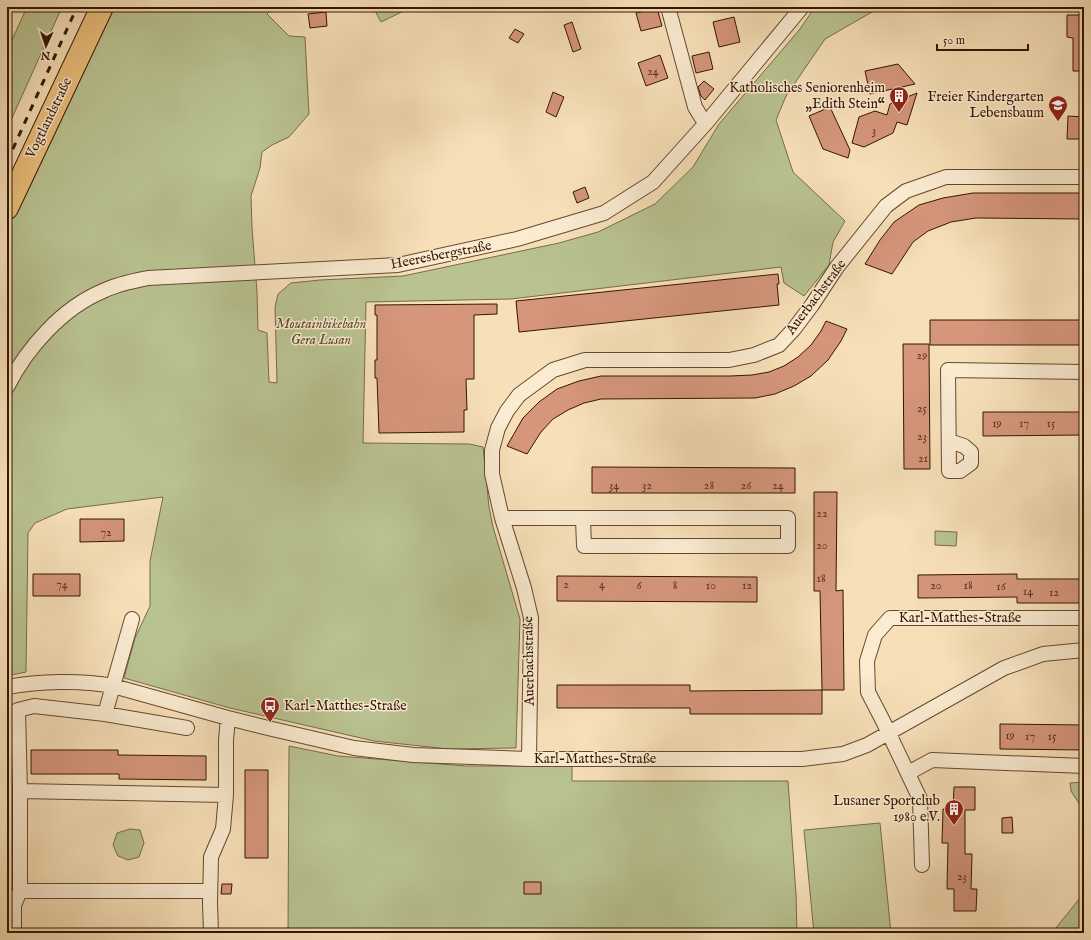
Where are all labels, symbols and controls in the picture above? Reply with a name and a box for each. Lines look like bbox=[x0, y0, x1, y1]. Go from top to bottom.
north arrow bbox=[26, 26, 66, 66]
scale bar bbox=[937, 26, 1028, 52]
text: 50 m bbox=[943, 33, 965, 48]
text: N bbox=[40, 48, 52, 62]
house number: 24 bbox=[647, 64, 659, 79]
street label: Vogtlandstraße bbox=[21, 74, 77, 162]
place label: Katholisches Seniorenheim „Edith Stein“ bbox=[729, 79, 885, 113]
building icon: Katholisches Seniorenheim „Edith Stein“ bbox=[888, 85, 910, 113]
place label: Freier Kindergarten Lebensbaum bbox=[928, 88, 1045, 122]
school or university icon: Freier Kindergarten Lebensbaum bbox=[1047, 94, 1069, 122]
house number: 3 bbox=[872, 123, 876, 138]
street label: Heeresbergstraße bbox=[389, 236, 494, 274]
street label: Auerbachstraße bbox=[781, 255, 851, 339]
park label: Moutainbikebahn Gera Lusan bbox=[276, 315, 366, 349]
house number: 29 bbox=[917, 348, 927, 363]
house number: 25 bbox=[917, 401, 928, 416]
house number: 19 bbox=[992, 416, 1002, 431]
house number: 17 bbox=[1019, 416, 1029, 431]
house number: 15 bbox=[1047, 416, 1056, 431]
house number: 23 bbox=[917, 429, 927, 444]
house number: 21 bbox=[918, 451, 928, 466]
house number: 34 bbox=[609, 478, 619, 493]
house number: 32 bbox=[642, 478, 652, 493]
house number: 28 bbox=[704, 478, 714, 493]
house number: 26 bbox=[741, 478, 752, 493]
house number: 24 bbox=[772, 478, 784, 493]
house number: 22 bbox=[816, 506, 828, 521]
house number: 72 bbox=[100, 525, 112, 540]
house number: 20 bbox=[816, 538, 828, 553]
house number: 18 bbox=[816, 571, 826, 586]
house number: 74 bbox=[56, 577, 68, 592]
house number: 2 bbox=[563, 577, 569, 592]
house number: 4 bbox=[599, 577, 605, 592]
house number: 6 bbox=[636, 578, 642, 593]
house number: 8 bbox=[673, 578, 678, 593]
house number: 10 bbox=[706, 578, 716, 593]
house number: 12 bbox=[742, 578, 752, 593]
house number: 20 bbox=[930, 578, 942, 593]
house number: 18 bbox=[963, 578, 973, 593]
house number: 16 bbox=[996, 579, 1007, 594]
house number: 14 bbox=[1023, 584, 1033, 599]
house number: 12 bbox=[1049, 585, 1059, 600]
street label: Karl-Matthes-Straße bbox=[899, 609, 1022, 627]
street label: Auerbachstraße bbox=[519, 615, 539, 707]
bus stop icon: Karl-Matthes-Straße bbox=[259, 695, 281, 723]
place label: Karl-Matthes-Straße bbox=[284, 697, 407, 715]
house number: 19 bbox=[1005, 728, 1015, 743]
house number: 17 bbox=[1025, 729, 1035, 744]
house number: 15 bbox=[1048, 729, 1057, 744]
street label: Karl-Matthes-Straße bbox=[534, 750, 657, 768]
place label: Lusaner Sportclub 1980 e.V. bbox=[833, 792, 940, 826]
building icon: Lusaner Sportclub 1980 e.V. bbox=[943, 798, 965, 826]
house number: 23 bbox=[957, 869, 967, 884]

